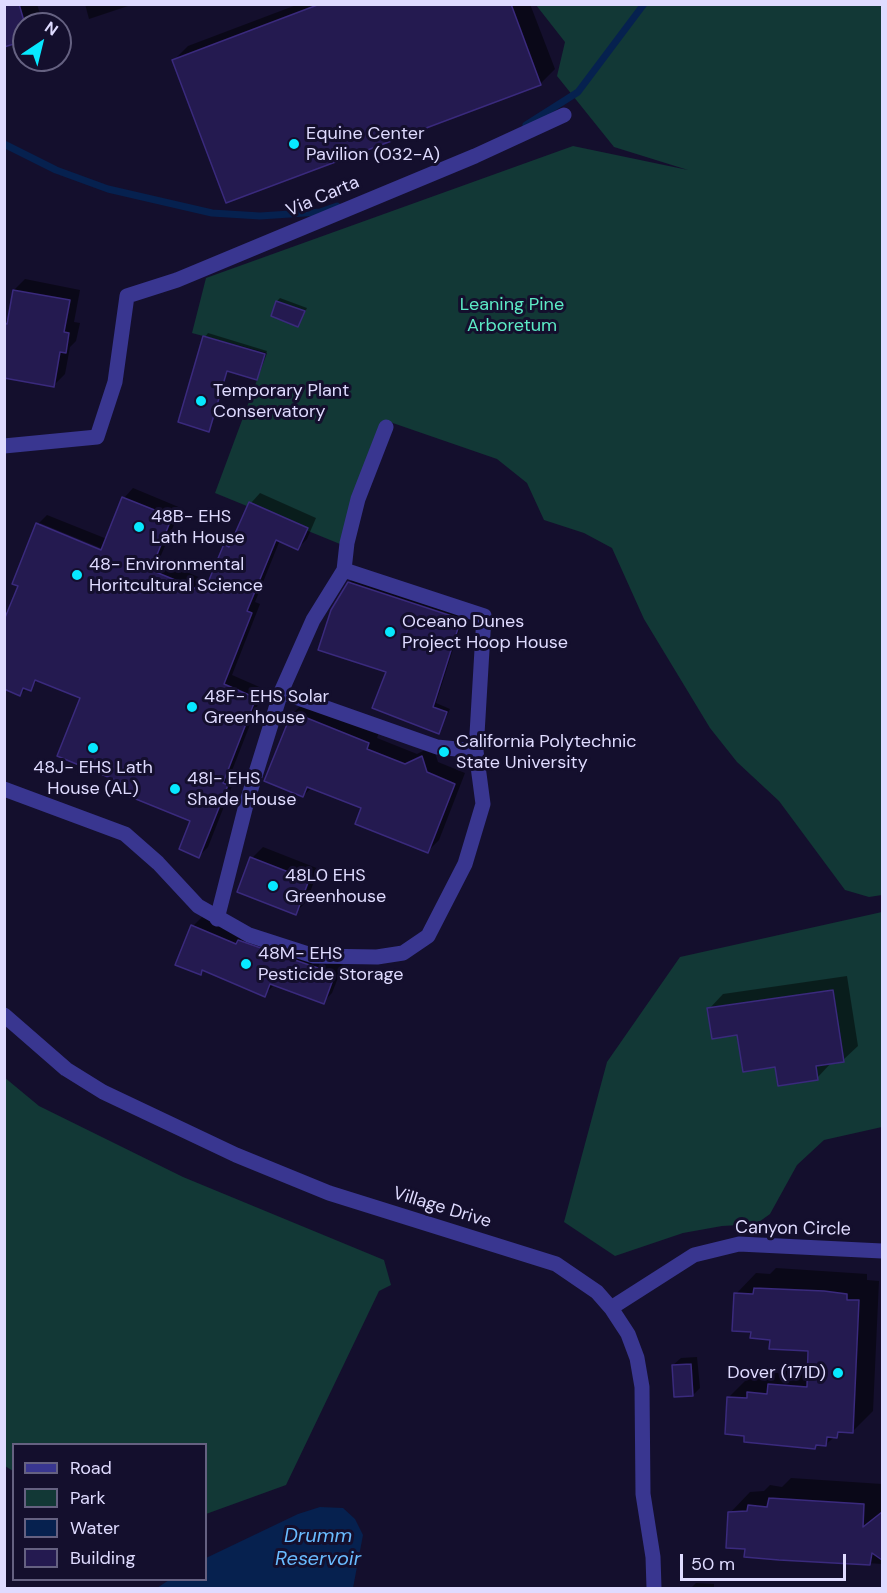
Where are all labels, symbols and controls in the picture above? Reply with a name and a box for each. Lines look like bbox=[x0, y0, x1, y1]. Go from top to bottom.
north arrow bbox=[12, 12, 72, 72]
text: N bbox=[41, 17, 62, 40]
place label: Equine Center Pavilion (032-A) bbox=[306, 123, 440, 166]
marker: Equine Center Pavilion (032-A) bbox=[287, 137, 301, 151]
street label: Via Carta bbox=[283, 172, 363, 222]
park label: Leaning Pine Arboretum bbox=[460, 294, 564, 336]
place label: Temporary Plant Conservatory bbox=[213, 380, 349, 422]
marker: Temporary Plant Conservatory bbox=[194, 394, 208, 408]
place label: 48B- EHS Lath House bbox=[151, 506, 245, 548]
marker: 48B- EHS Lath House bbox=[132, 520, 146, 534]
place label: 48- Environmental Horitcultural Science bbox=[89, 554, 263, 596]
marker: 48- Environmental Horitcultural Science bbox=[70, 568, 84, 582]
place label: Oceano Dunes Project Hoop House bbox=[402, 611, 568, 654]
marker: Oceano Dunes Project Hoop House bbox=[383, 625, 397, 639]
place label: 48F- EHS Solar Greenhouse bbox=[204, 686, 329, 728]
marker: 48F- EHS Solar Greenhouse bbox=[185, 700, 199, 714]
place label: California Polytechnic State University bbox=[456, 731, 637, 774]
marker: 48J- EHS Lath House (AL) bbox=[86, 741, 100, 755]
marker: California Polytechnic State University bbox=[437, 745, 451, 759]
place label: 48J- EHS Lath House (AL) bbox=[33, 757, 153, 800]
place label: 48I- EHS Shade House bbox=[187, 768, 296, 810]
marker: 48I- EHS Shade House bbox=[168, 782, 182, 796]
place label: 48L0 EHS Greenhouse bbox=[285, 865, 386, 908]
marker: 48L0 EHS Greenhouse bbox=[266, 879, 280, 893]
place label: 48M- EHS Pesticide Storage bbox=[258, 943, 403, 986]
marker: 48M- EHS Pesticide Storage bbox=[239, 957, 253, 971]
street label: Village Drive bbox=[390, 1183, 494, 1233]
street label: Canyon Circle bbox=[735, 1217, 851, 1241]
place label: Dover (171D) bbox=[727, 1362, 826, 1384]
marker: Dover (171D) bbox=[831, 1366, 845, 1380]
legend bbox=[12, 1443, 207, 1581]
text: Road bbox=[70, 1456, 112, 1480]
text: Park bbox=[70, 1486, 106, 1510]
text: Water bbox=[70, 1516, 120, 1540]
water label: Drumm Reservoir bbox=[275, 1525, 361, 1572]
scale bar bbox=[683, 1542, 850, 1580]
text: Building bbox=[70, 1546, 135, 1570]
text: 50 m bbox=[691, 1552, 735, 1576]

